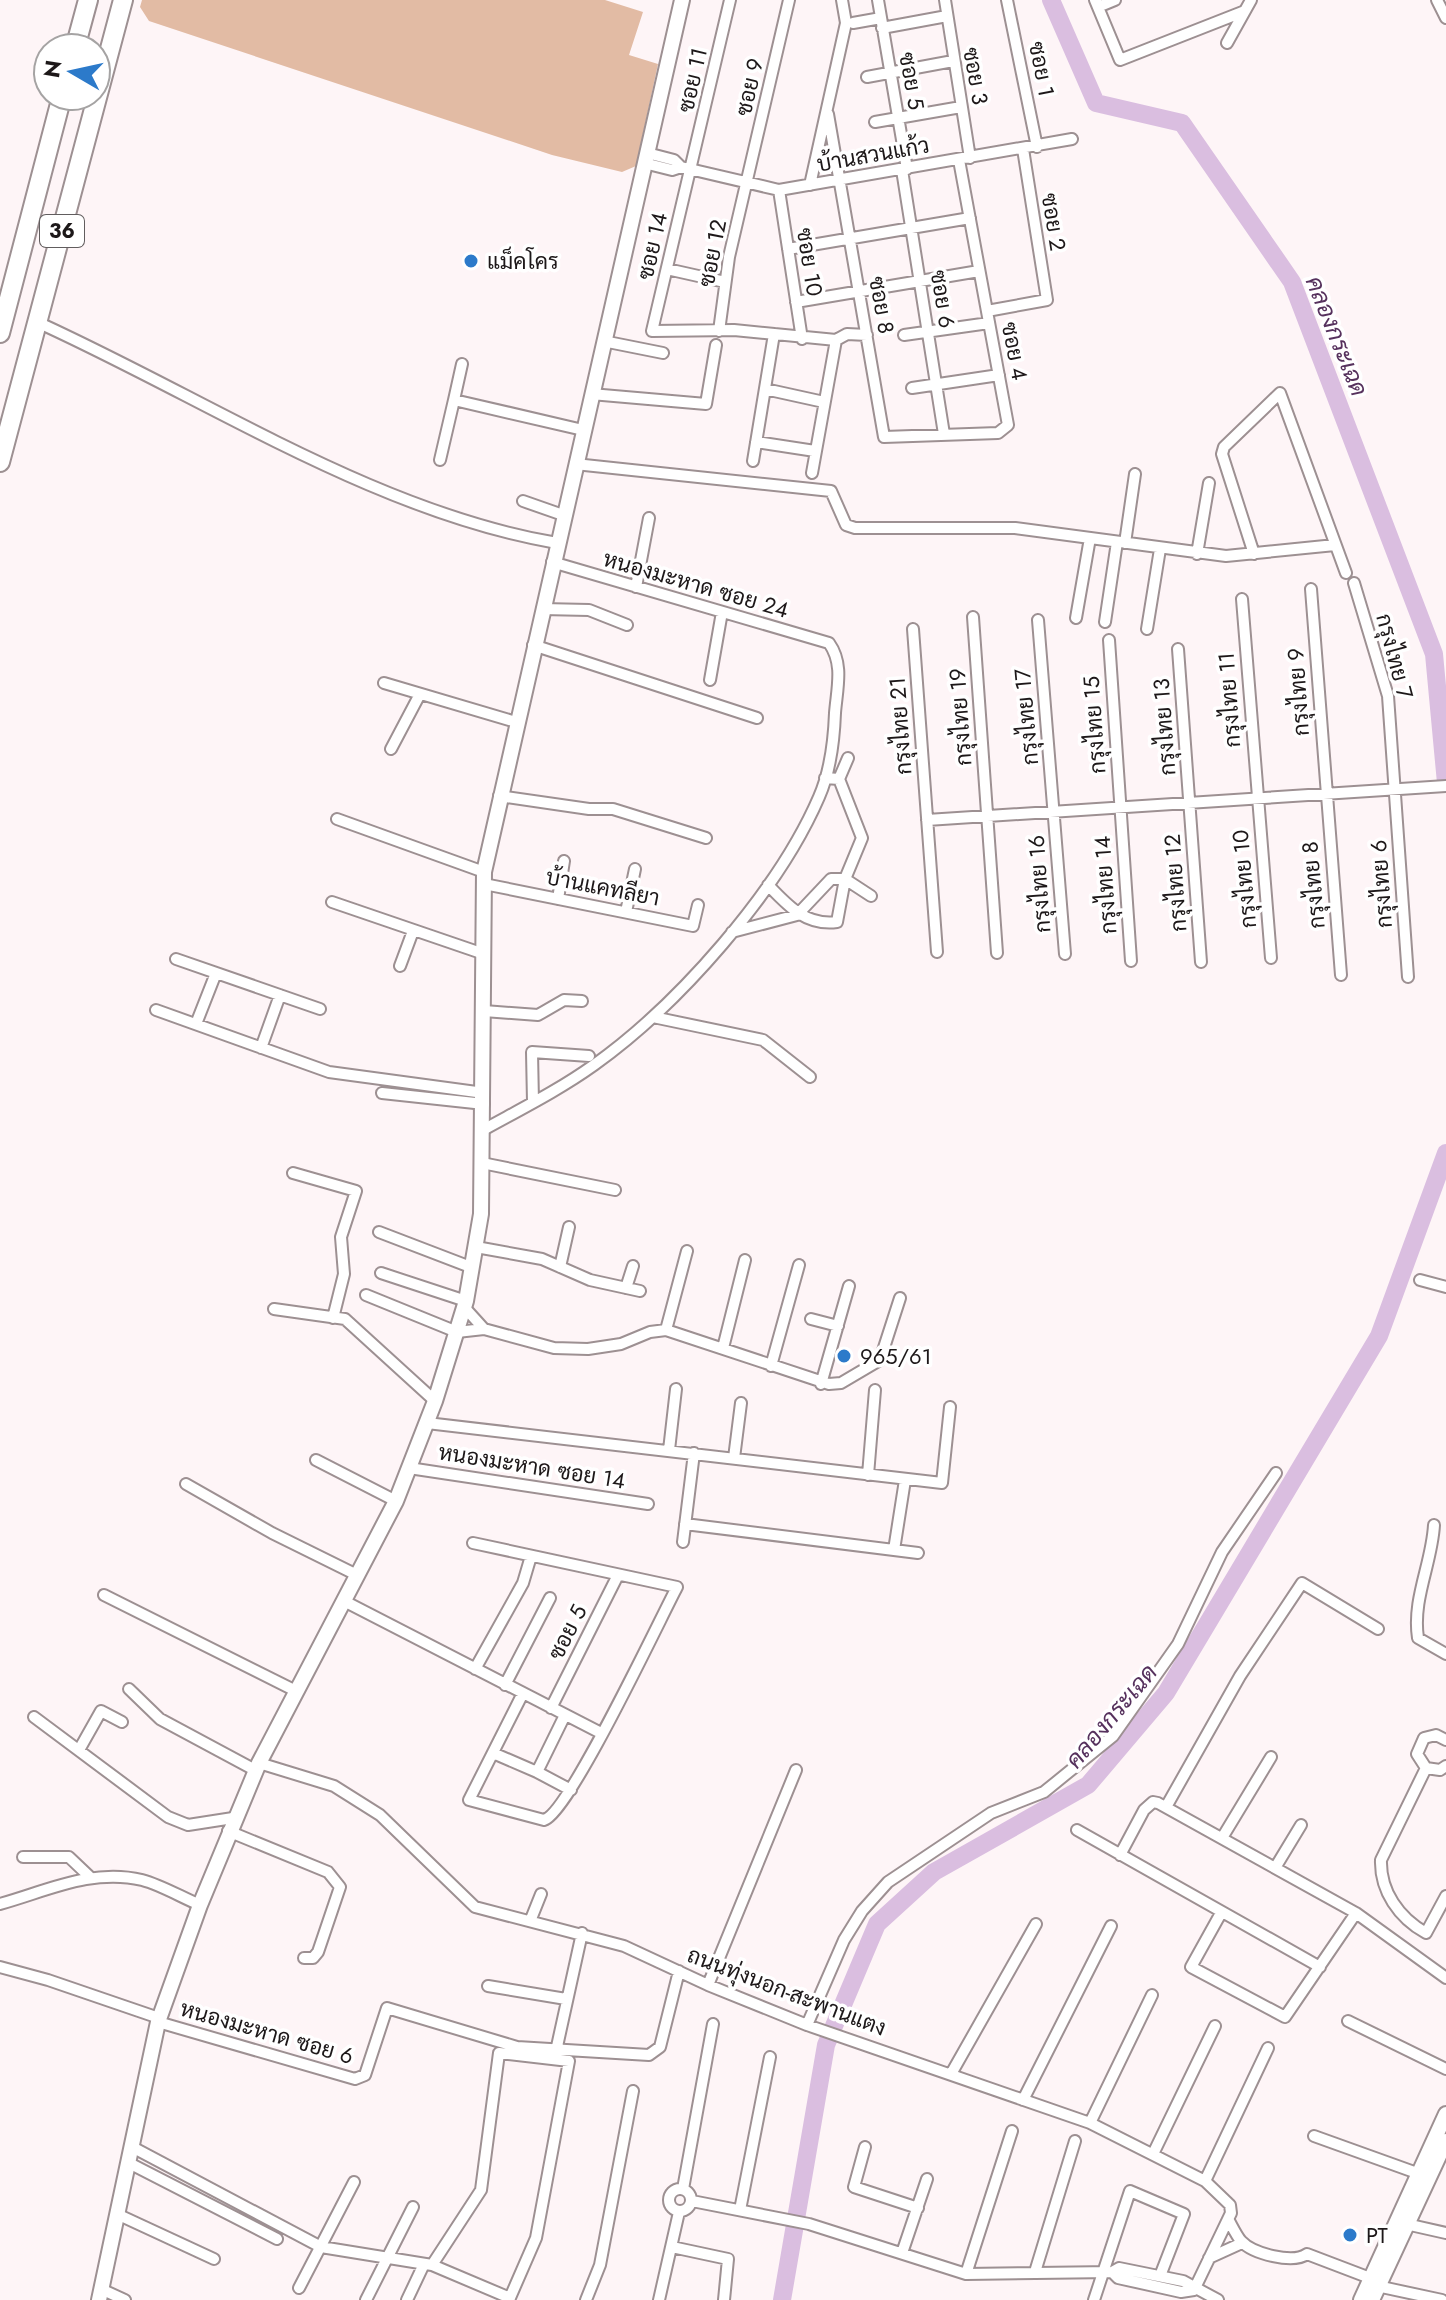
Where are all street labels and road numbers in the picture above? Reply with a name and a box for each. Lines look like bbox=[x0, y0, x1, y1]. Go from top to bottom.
street label: ซอย 1 bbox=[1021, 39, 1063, 99]
street label: ซอย 11 bbox=[669, 45, 715, 115]
street label: ซอย 3 bbox=[955, 45, 997, 107]
street label: ซอย 5 bbox=[891, 50, 933, 112]
street label: ซอย 9 bbox=[727, 55, 771, 119]
street label: บ้านสวนแก้ว bbox=[814, 128, 932, 180]
street label: ซอย 2 bbox=[1034, 191, 1074, 253]
street label: ซอย 14 bbox=[629, 209, 675, 283]
road number: 36 bbox=[40, 215, 84, 247]
street label: ซอย 12 bbox=[690, 217, 734, 289]
street label: ซอย 10 bbox=[789, 226, 831, 298]
street label: ซอย 6 bbox=[923, 268, 963, 330]
street label: ซอย 8 bbox=[861, 274, 903, 336]
street label: ซอย 4 bbox=[994, 319, 1036, 383]
street label: หนองมะหาด ซอย 24 bbox=[600, 542, 793, 626]
street label: กรุงไทย 7 bbox=[1368, 610, 1422, 703]
street label: กรุงไทย 9 bbox=[1279, 647, 1317, 737]
street label: กรุงไทย 11 bbox=[1210, 651, 1248, 749]
street label: กรุงไทย 19 bbox=[941, 667, 979, 767]
street label: กรุงไทย 17 bbox=[1006, 667, 1046, 767]
street label: กรุงไทย 15 bbox=[1075, 675, 1113, 775]
street label: กรุงไทย 21 bbox=[881, 676, 919, 776]
street label: กรุงไทย 13 bbox=[1145, 677, 1183, 777]
street label: กรุงไทย 10 bbox=[1224, 828, 1264, 930]
street label: กรุงไทย 12 bbox=[1156, 833, 1194, 933]
street label: กรุงไทย 16 bbox=[1020, 834, 1058, 934]
street label: กรุงไทย 14 bbox=[1086, 835, 1124, 935]
street label: กรุงไทย 6 bbox=[1362, 839, 1400, 929]
street label: กรุงไทย 8 bbox=[1293, 840, 1333, 930]
street label: บ้านแคทลียา bbox=[543, 860, 663, 914]
street label: หนองมะหาด ซอย 14 bbox=[436, 1435, 628, 1497]
street label: ซอย 5 bbox=[540, 1599, 594, 1665]
street label: ถนนทุ่งนอก-สะพานแตง bbox=[683, 1938, 891, 2044]
street label: หนองมะหาด ซอย 6 bbox=[177, 1992, 357, 2072]

